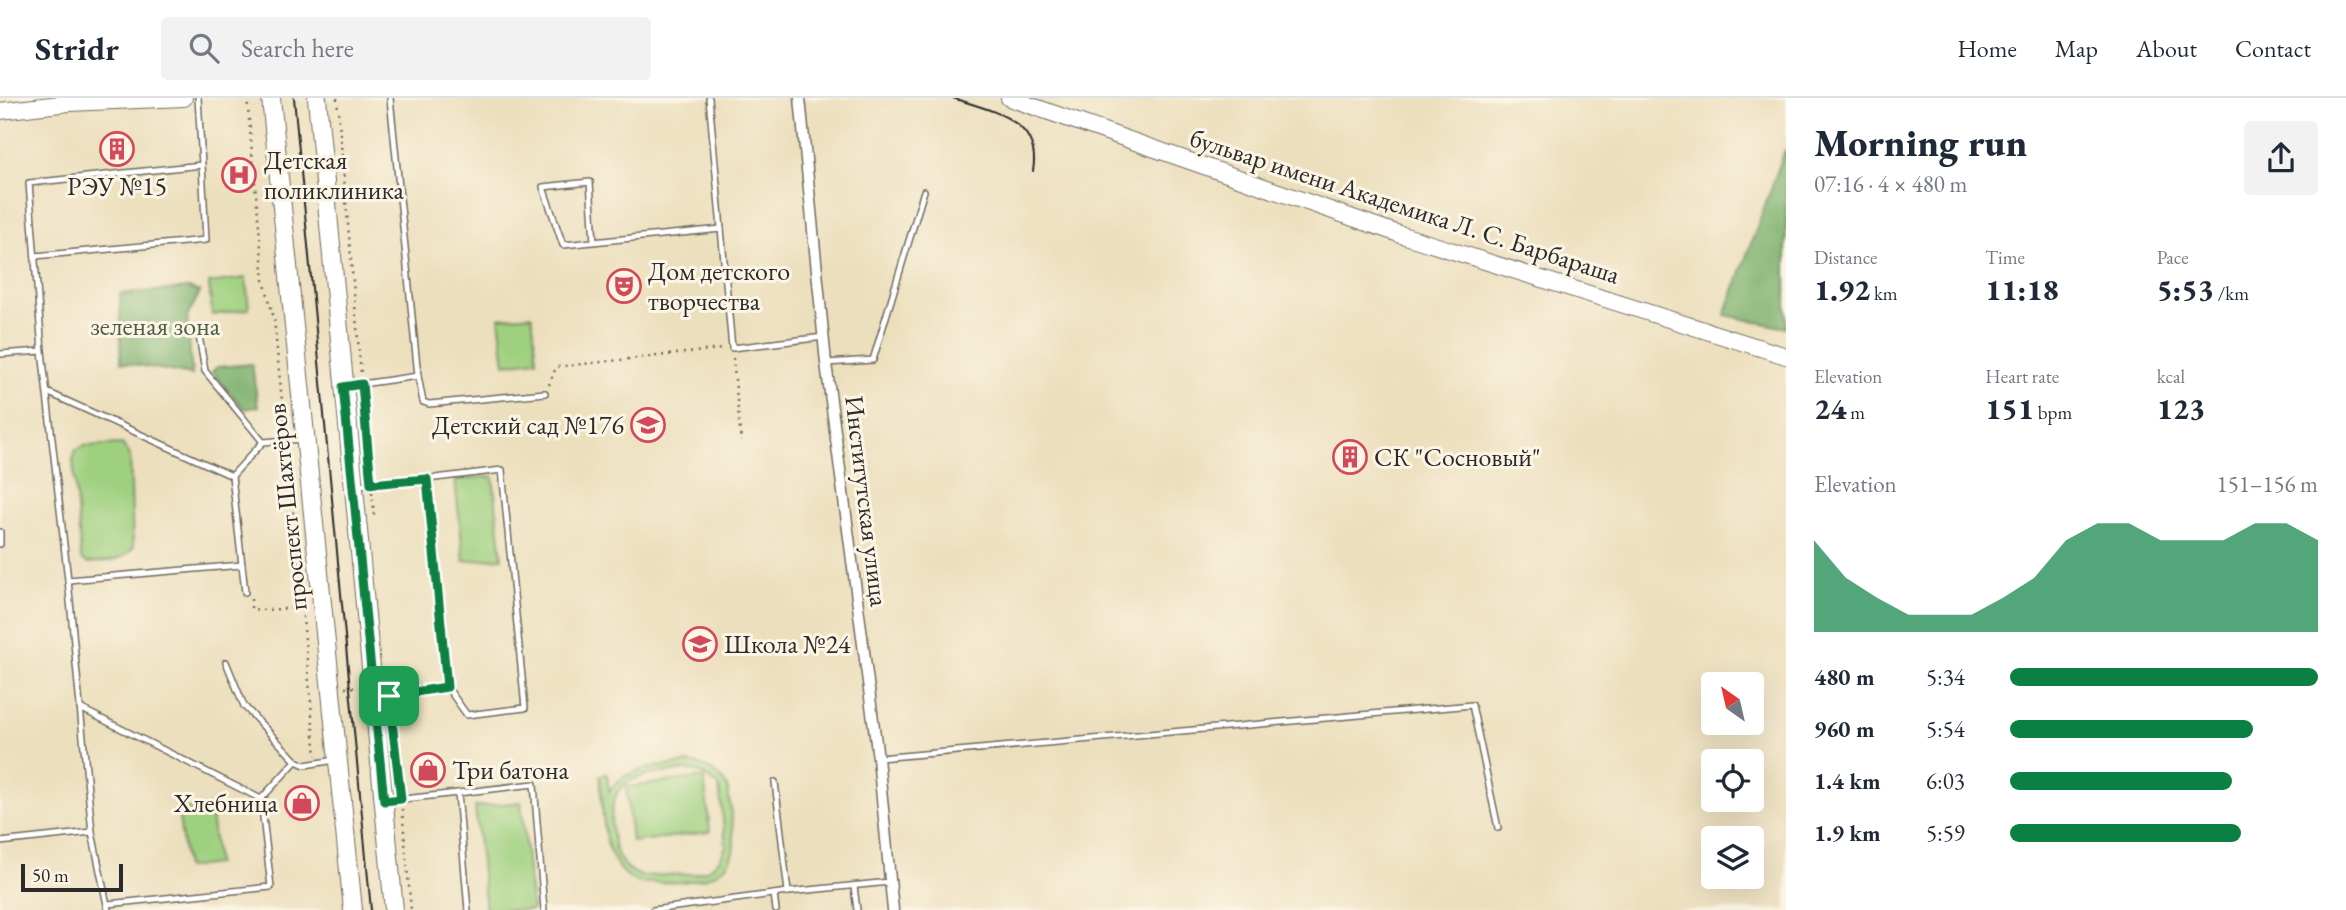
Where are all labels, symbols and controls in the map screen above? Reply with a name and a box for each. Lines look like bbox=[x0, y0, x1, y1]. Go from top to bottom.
search box bbox=[161, 17, 651, 80]
text: Stridr bbox=[35, 27, 119, 70]
icon: search bbox=[185, 29, 223, 67]
text: Search here bbox=[241, 31, 354, 65]
text: Home bbox=[1957, 33, 2017, 64]
text: Map bbox=[2055, 33, 2098, 64]
text: About bbox=[2136, 33, 2197, 64]
text: Contact bbox=[2235, 33, 2311, 64]
text: Morning run bbox=[1814, 118, 2027, 167]
street label: бульвар имени Академика Л. С. Барбараша bbox=[1186, 120, 1625, 292]
button: share bbox=[2244, 121, 2318, 195]
building icon: РЭУ №15 bbox=[98, 130, 136, 168]
place label: Детская поликлиника bbox=[264, 143, 405, 207]
hospital icon: Детская поликлиника bbox=[220, 156, 258, 194]
place label: РЭУ №15 bbox=[67, 169, 167, 203]
text: 07:16 · 4 × 480 m bbox=[1814, 169, 1967, 199]
text: Distance bbox=[1814, 245, 1877, 270]
text: Time bbox=[1985, 245, 2025, 270]
text: Pace bbox=[2157, 245, 2189, 270]
place label: Дом детского творчества bbox=[648, 254, 790, 318]
theatre icon: Дом детского творчества bbox=[605, 267, 643, 305]
text: 1.92 bbox=[1814, 270, 1870, 309]
text: 11:18 bbox=[1985, 270, 2059, 309]
text: 5:53 bbox=[2157, 270, 2214, 309]
text: km bbox=[1870, 281, 1898, 306]
text: /km bbox=[2214, 281, 2249, 306]
park label: зеленая зона bbox=[90, 309, 221, 343]
text: Elevation bbox=[1814, 364, 1882, 389]
text: Heart rate bbox=[1985, 364, 2059, 389]
text: kcal bbox=[2157, 364, 2185, 389]
text: 24 bbox=[1814, 389, 1846, 428]
text: 151 bbox=[1985, 389, 2034, 428]
text: 123 bbox=[2157, 389, 2205, 428]
street label: Институтская улица bbox=[837, 394, 897, 609]
text: m bbox=[1846, 400, 1865, 425]
text: bpm bbox=[2034, 400, 2072, 425]
street label: проспект Шахтёров bbox=[259, 402, 315, 612]
school or university icon: Детский сад №176 bbox=[629, 406, 667, 444]
place label: Детский сад №176 bbox=[432, 408, 624, 442]
building icon: СК "Сосновый" bbox=[1331, 438, 1369, 476]
place label: СК "Сосновый" bbox=[1374, 440, 1541, 474]
text: Elevation bbox=[1814, 469, 1897, 499]
text: 151–156 m bbox=[2217, 469, 2318, 499]
school or university icon: Школа №24 bbox=[681, 625, 719, 663]
place label: Школа №24 bbox=[724, 627, 851, 661]
text: 480 m bbox=[1814, 662, 1875, 692]
text: 5:34 bbox=[1926, 662, 1965, 692]
pin bbox=[359, 666, 419, 726]
north arrow bbox=[1701, 672, 1764, 735]
map controls bbox=[1701, 672, 1764, 889]
icon: arrive bbox=[370, 677, 408, 715]
text: 960 m bbox=[1814, 714, 1875, 744]
text: 5:54 bbox=[1926, 714, 1965, 744]
button: locate bbox=[1701, 749, 1764, 812]
shop icon: Три батона bbox=[409, 751, 447, 789]
place label: Три батона bbox=[452, 753, 569, 787]
text: 1.4 km bbox=[1814, 766, 1881, 796]
text: 6:03 bbox=[1926, 766, 1965, 796]
shop icon: Хлебница bbox=[283, 784, 321, 822]
place label: Хлебница bbox=[173, 786, 279, 820]
text: 1.9 km bbox=[1814, 818, 1881, 848]
text: 5:59 bbox=[1926, 818, 1965, 848]
button: layers bbox=[1701, 826, 1764, 889]
scale bar bbox=[21, 861, 122, 893]
text: 50 m bbox=[32, 863, 69, 888]

